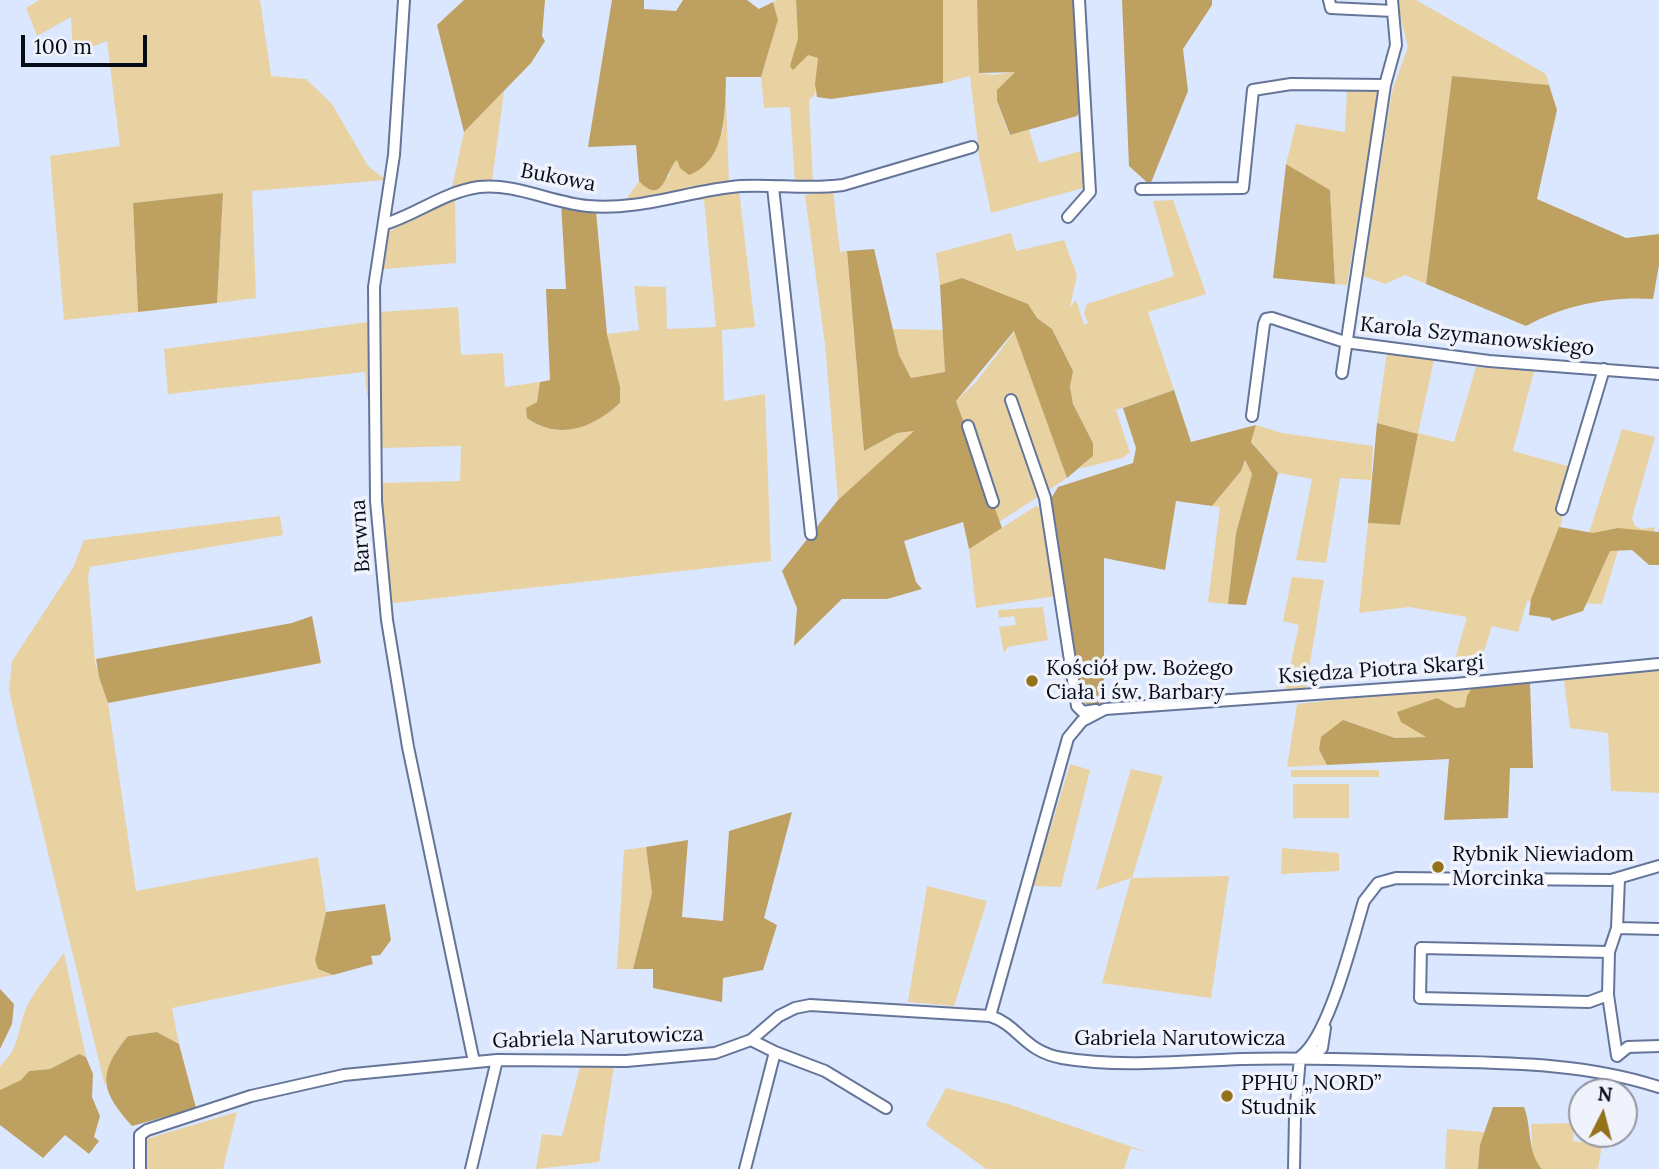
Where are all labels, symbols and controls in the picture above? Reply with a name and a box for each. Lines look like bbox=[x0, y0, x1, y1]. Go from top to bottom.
scale bar bbox=[24, 21, 150, 65]
text: 100 m bbox=[34, 33, 92, 60]
street label: Bukowa bbox=[518, 158, 598, 198]
street label: Karola Szymanowskiego bbox=[1359, 312, 1595, 362]
street label: Barwna bbox=[346, 498, 376, 574]
street label: Księdza Piotra Skargi bbox=[1277, 650, 1485, 690]
place label: Kościół pw. Bożego Ciała i św. Barbary bbox=[1046, 656, 1233, 706]
marker: Kościół pw. Bożego Ciała i św. Barbary bbox=[1024, 673, 1040, 689]
place label: Rybnik Niewiadom Morcinka bbox=[1452, 842, 1634, 892]
marker: Rybnik Niewiadom Morcinka bbox=[1430, 859, 1446, 875]
street label: Gabriela Narutowicza bbox=[492, 1022, 704, 1054]
street label: Gabriela Narutowicza bbox=[1074, 1026, 1286, 1052]
place label: PPHU „NORD” Studnik bbox=[1241, 1071, 1381, 1121]
north arrow bbox=[1568, 1078, 1638, 1148]
text: N bbox=[1596, 1081, 1614, 1107]
marker: PPHU „NORD” Studnik bbox=[1219, 1088, 1235, 1104]

